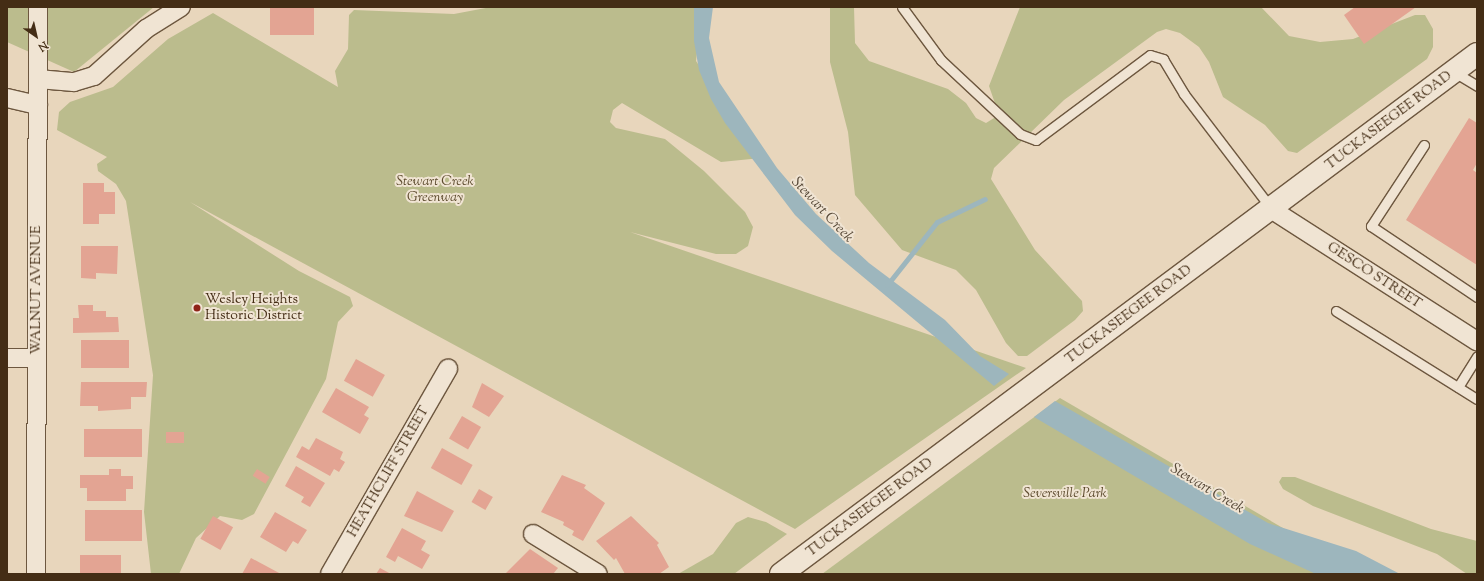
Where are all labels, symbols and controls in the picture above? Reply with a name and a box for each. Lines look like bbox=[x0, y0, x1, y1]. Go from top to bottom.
north arrow bbox=[16, 16, 56, 56]
text: N bbox=[35, 37, 51, 55]
street label: TUCKASEEGEE ROAD bbox=[1323, 68, 1455, 174]
park label: Stewart Creek Greenway bbox=[396, 174, 474, 206]
water label: Stewart Creek bbox=[787, 174, 857, 246]
street label: WALNUT AVENUE bbox=[29, 226, 45, 354]
street label: GESCO STREET bbox=[1324, 239, 1424, 313]
street label: TUCKASEEGEE ROAD bbox=[1063, 262, 1195, 368]
place label: Wesley Heights Historic District bbox=[205, 292, 302, 324]
marker: Wesley Heights Historic District bbox=[192, 303, 202, 313]
street label: HEATHCLIFF STREET bbox=[345, 404, 433, 540]
street label: TUCKASEEGEE ROAD bbox=[804, 455, 936, 561]
water label: Stewart Creek bbox=[1167, 460, 1247, 518]
park label: Seversville Park bbox=[1023, 486, 1107, 502]

